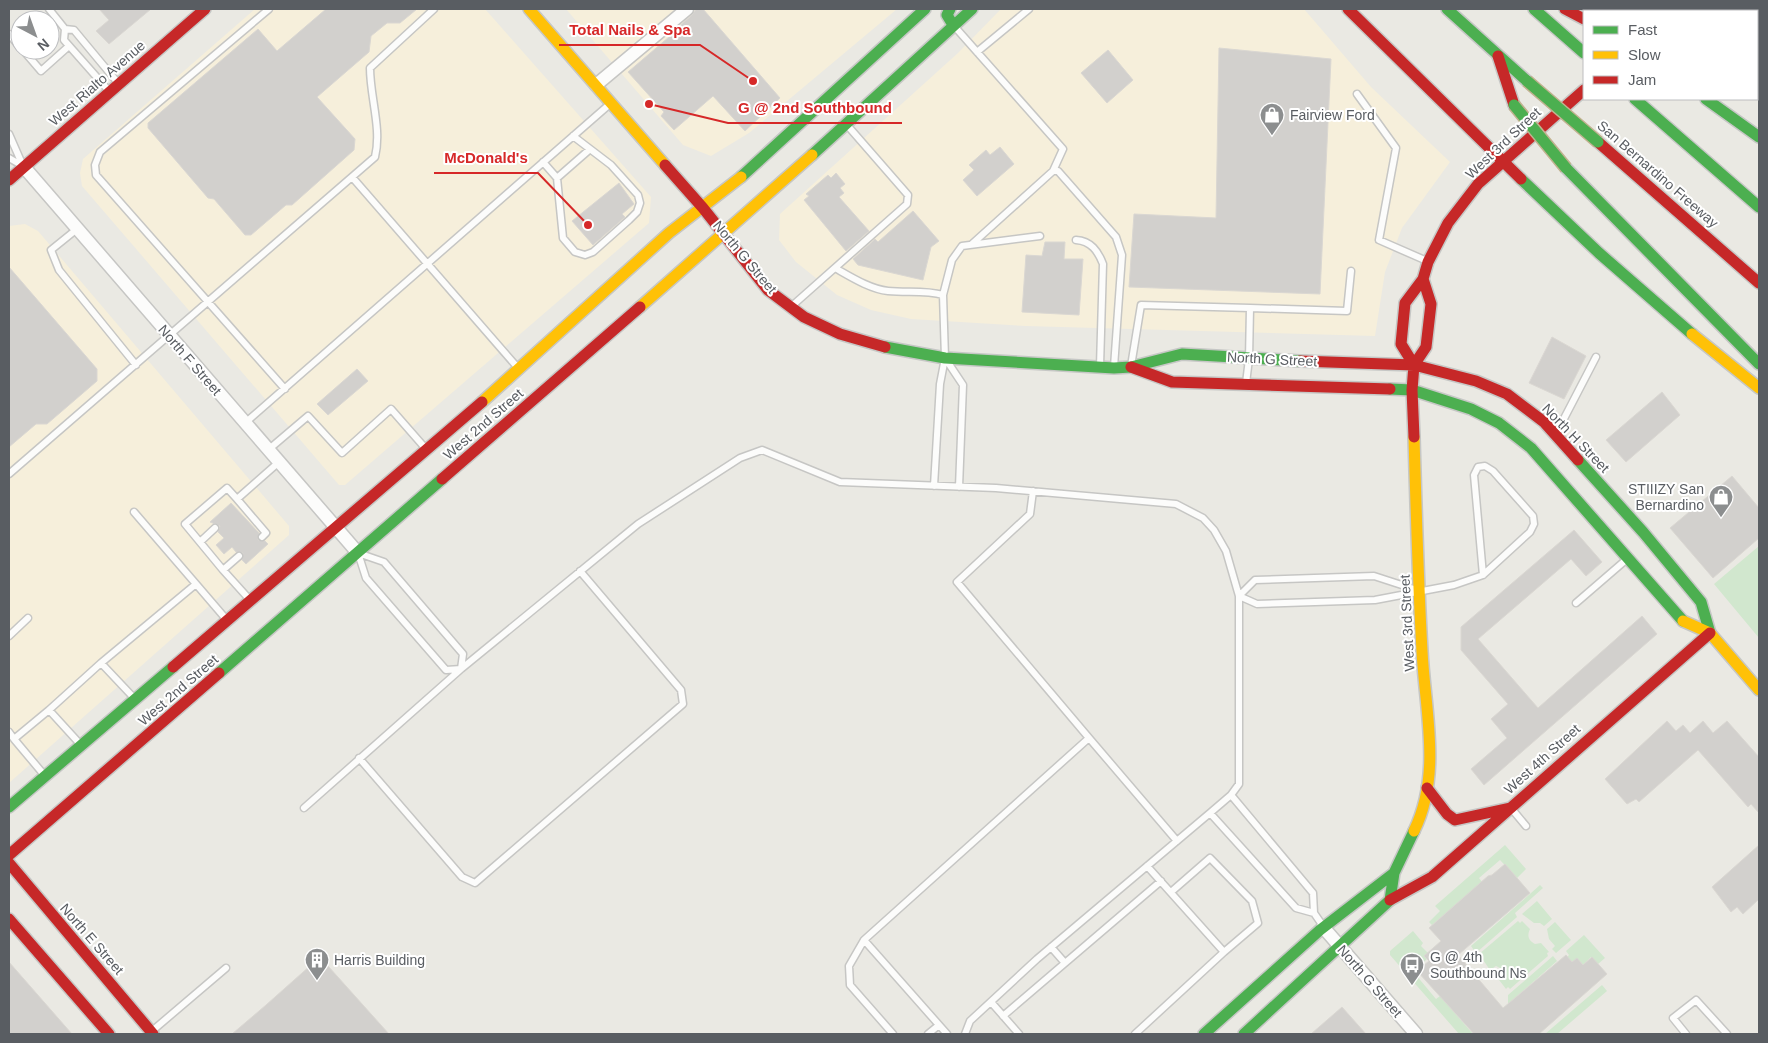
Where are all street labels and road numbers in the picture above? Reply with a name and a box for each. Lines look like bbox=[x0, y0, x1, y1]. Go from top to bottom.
street label: West Rialto Avenue bbox=[46, 37, 148, 129]
street label: West 3rd Street bbox=[1462, 104, 1544, 182]
street label: San Bernardino Freeway bbox=[1594, 117, 1722, 231]
street label: North G Street bbox=[710, 217, 780, 297]
street label: North F Street bbox=[155, 322, 225, 399]
street label: North G Street bbox=[1227, 349, 1318, 369]
street label: West 2nd Street bbox=[440, 385, 526, 463]
street label: North H Street bbox=[1539, 400, 1613, 476]
street label: West 3rd Street bbox=[1396, 574, 1418, 672]
street label: West 2nd Street bbox=[135, 651, 221, 729]
street label: West 4th Street bbox=[1501, 721, 1583, 797]
street label: North E Street bbox=[57, 900, 127, 978]
street label: North G Street bbox=[1334, 942, 1406, 1020]

